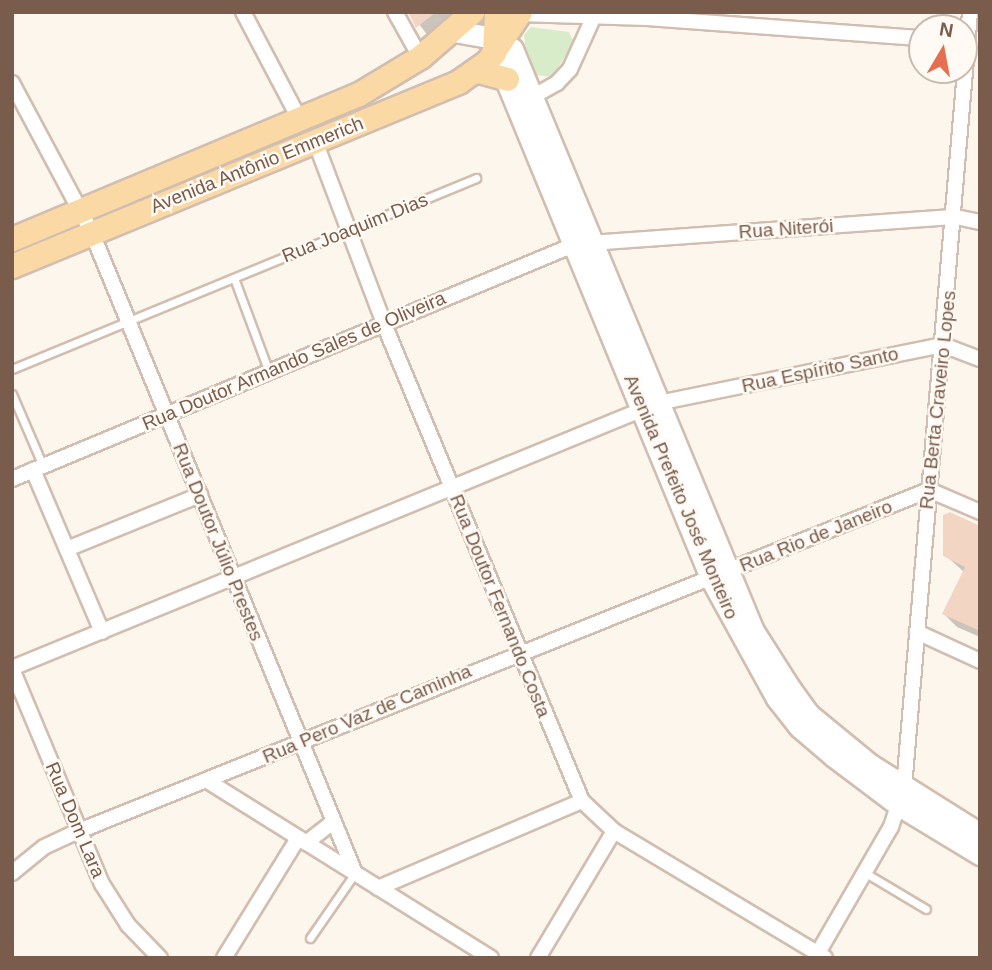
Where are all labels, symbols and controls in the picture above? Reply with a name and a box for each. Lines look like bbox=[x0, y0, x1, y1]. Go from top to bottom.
north arrow bbox=[908, 14, 978, 84]
text: N bbox=[938, 18, 955, 41]
street label: Avenida Antônio Emmerich bbox=[147, 112, 367, 218]
street label: Rua Joaquim Dias bbox=[279, 188, 431, 268]
street label: Rua Niterói bbox=[738, 214, 834, 244]
street label: Rua Doutor Armando Sales de Oliveira bbox=[138, 286, 450, 436]
street label: Rua Berta Craveiro Lopes bbox=[915, 290, 961, 510]
street label: Rua Espírito Santo bbox=[740, 342, 900, 398]
street label: Avenida Prefeito José Monteiro bbox=[619, 371, 743, 623]
street label: Rua Doutor Júlio Prestes bbox=[168, 440, 268, 644]
street label: Rua Doutor Fernando Costa bbox=[445, 491, 555, 721]
street label: Rua Rio de Janeiro bbox=[736, 495, 896, 577]
street label: Rua Pero Vaz de Caminha bbox=[259, 660, 475, 768]
street label: Rua Dom Lara bbox=[40, 759, 110, 881]

